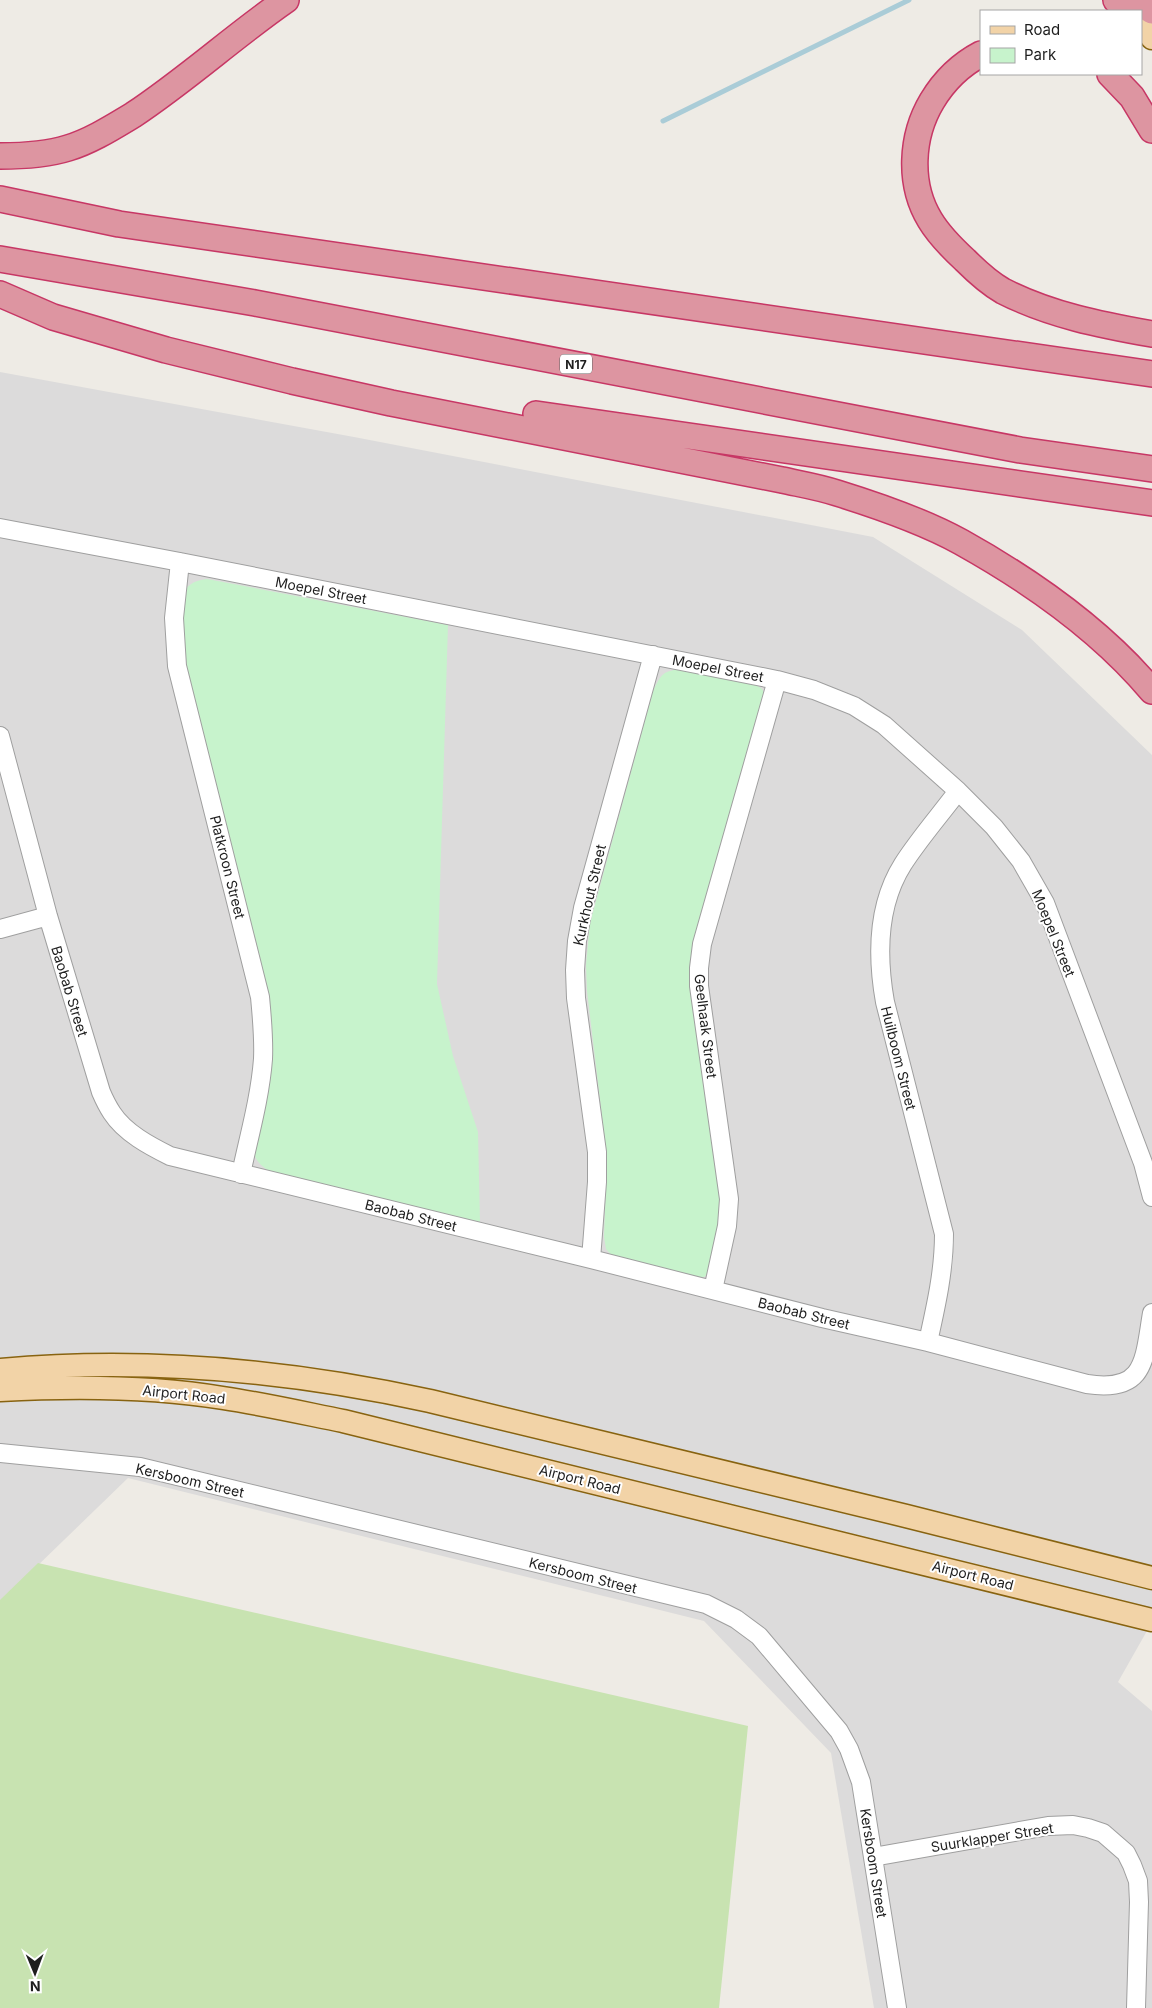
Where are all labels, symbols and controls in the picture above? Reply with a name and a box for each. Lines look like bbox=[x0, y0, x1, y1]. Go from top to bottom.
legend bbox=[980, 10, 1142, 75]
text: Road bbox=[1024, 20, 1060, 39]
text: Park bbox=[1024, 45, 1057, 64]
road number: N17 bbox=[560, 354, 592, 374]
street label: Moepel Street bbox=[274, 573, 369, 607]
street label: Moepel Street bbox=[671, 651, 766, 685]
street label: Platkroon Street bbox=[207, 814, 249, 921]
street label: Kurkhout Street bbox=[569, 842, 609, 947]
street label: Moepel Street bbox=[1029, 887, 1079, 980]
street label: Baobab Street bbox=[48, 944, 92, 1039]
street label: Geelhaak Street bbox=[691, 973, 721, 1080]
street label: Huilboom Street bbox=[878, 1004, 920, 1112]
street label: Baobab Street bbox=[363, 1195, 459, 1235]
street label: Baobab Street bbox=[756, 1293, 852, 1333]
street label: Airport Road bbox=[142, 1381, 226, 1407]
street label: Kersboom Street bbox=[134, 1459, 246, 1501]
street label: Airport Road bbox=[538, 1461, 622, 1497]
street label: Kersboom Street bbox=[527, 1553, 639, 1597]
street label: Airport Road bbox=[931, 1557, 1015, 1593]
street label: Kersboom Street bbox=[857, 1807, 891, 1919]
street label: Suurklapper Street bbox=[929, 1819, 1055, 1855]
north arrow bbox=[10, 1948, 60, 1998]
text: N bbox=[30, 1978, 41, 1995]

